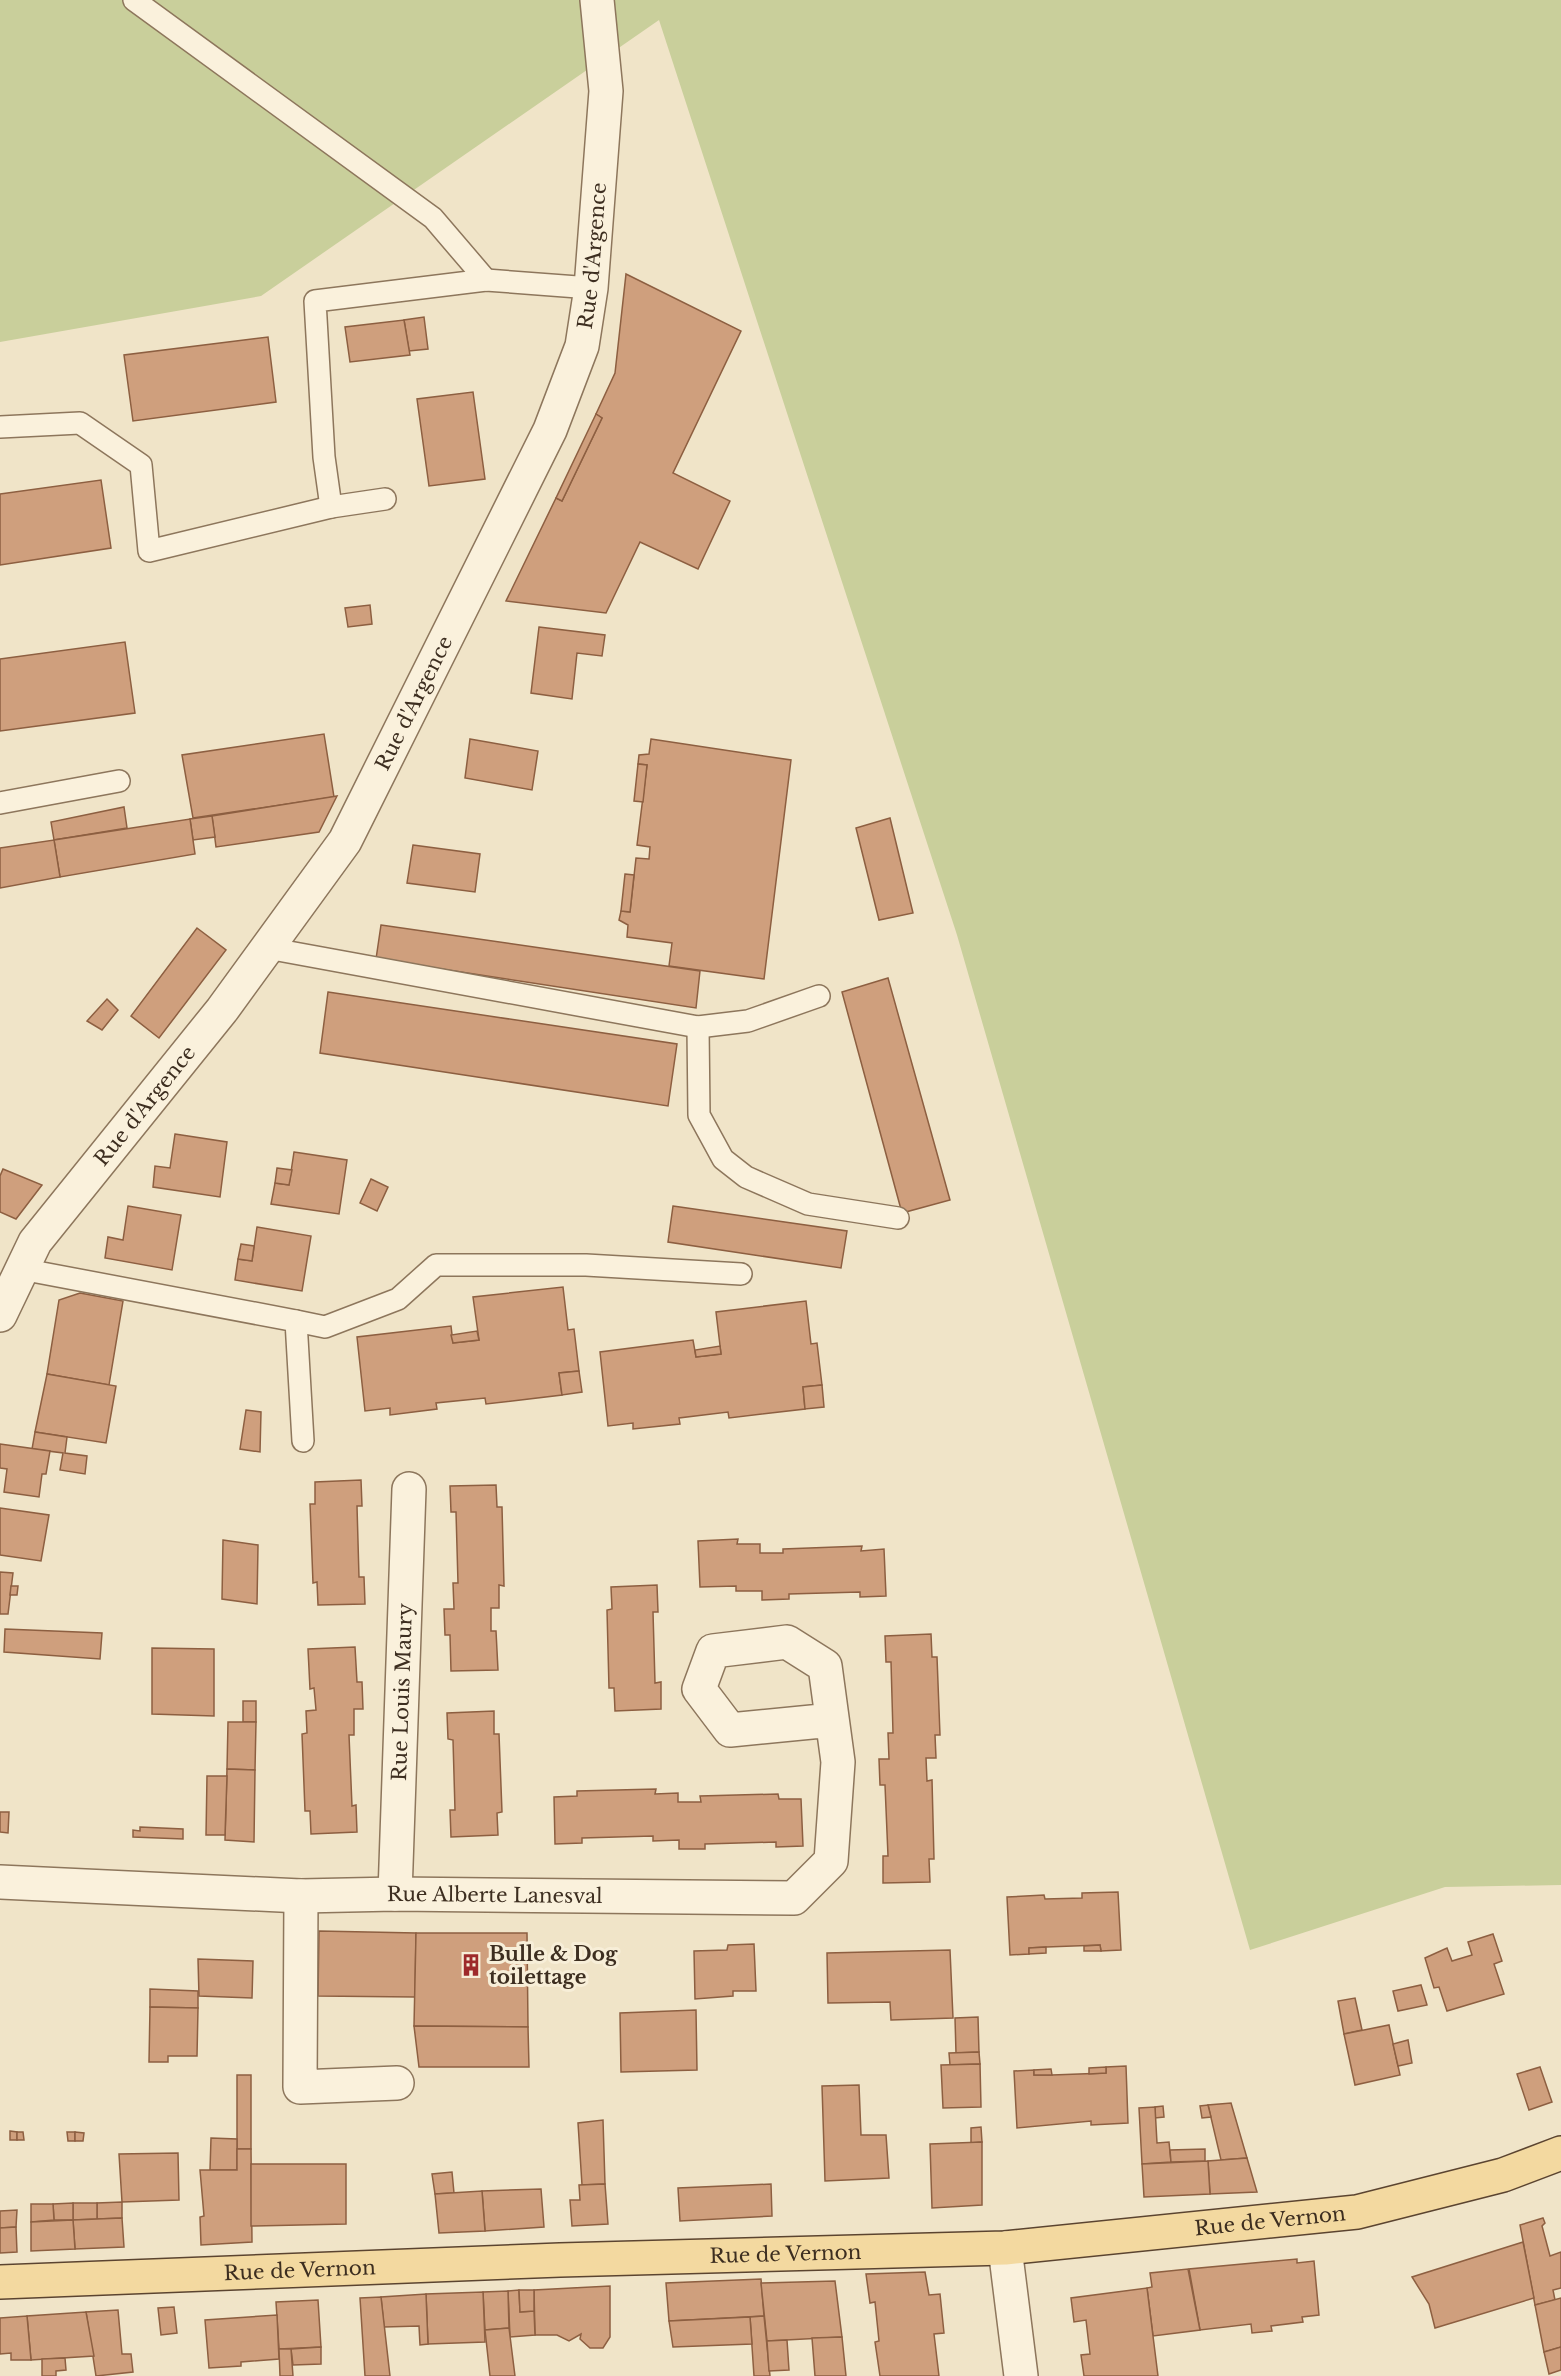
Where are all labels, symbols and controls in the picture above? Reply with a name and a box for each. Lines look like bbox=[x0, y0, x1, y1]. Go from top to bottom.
street label: Rue d'Argence bbox=[573, 182, 611, 331]
street label: Rue d'Argence bbox=[370, 632, 457, 774]
street label: Rue d'Argence bbox=[89, 1041, 200, 1171]
street label: Rue Louis Maury bbox=[387, 1603, 417, 1781]
street label: Rue Alberte Lanesval bbox=[386, 1882, 603, 1908]
place label: Bulle & Dog toilettage bbox=[489, 1942, 618, 1989]
building icon: Bulle & Dog toilettage bbox=[458, 1952, 484, 1978]
street label: Rue de Vernon bbox=[1193, 2201, 1347, 2241]
street label: Rue de Vernon bbox=[709, 2240, 862, 2268]
street label: Rue de Vernon bbox=[223, 2255, 376, 2285]

